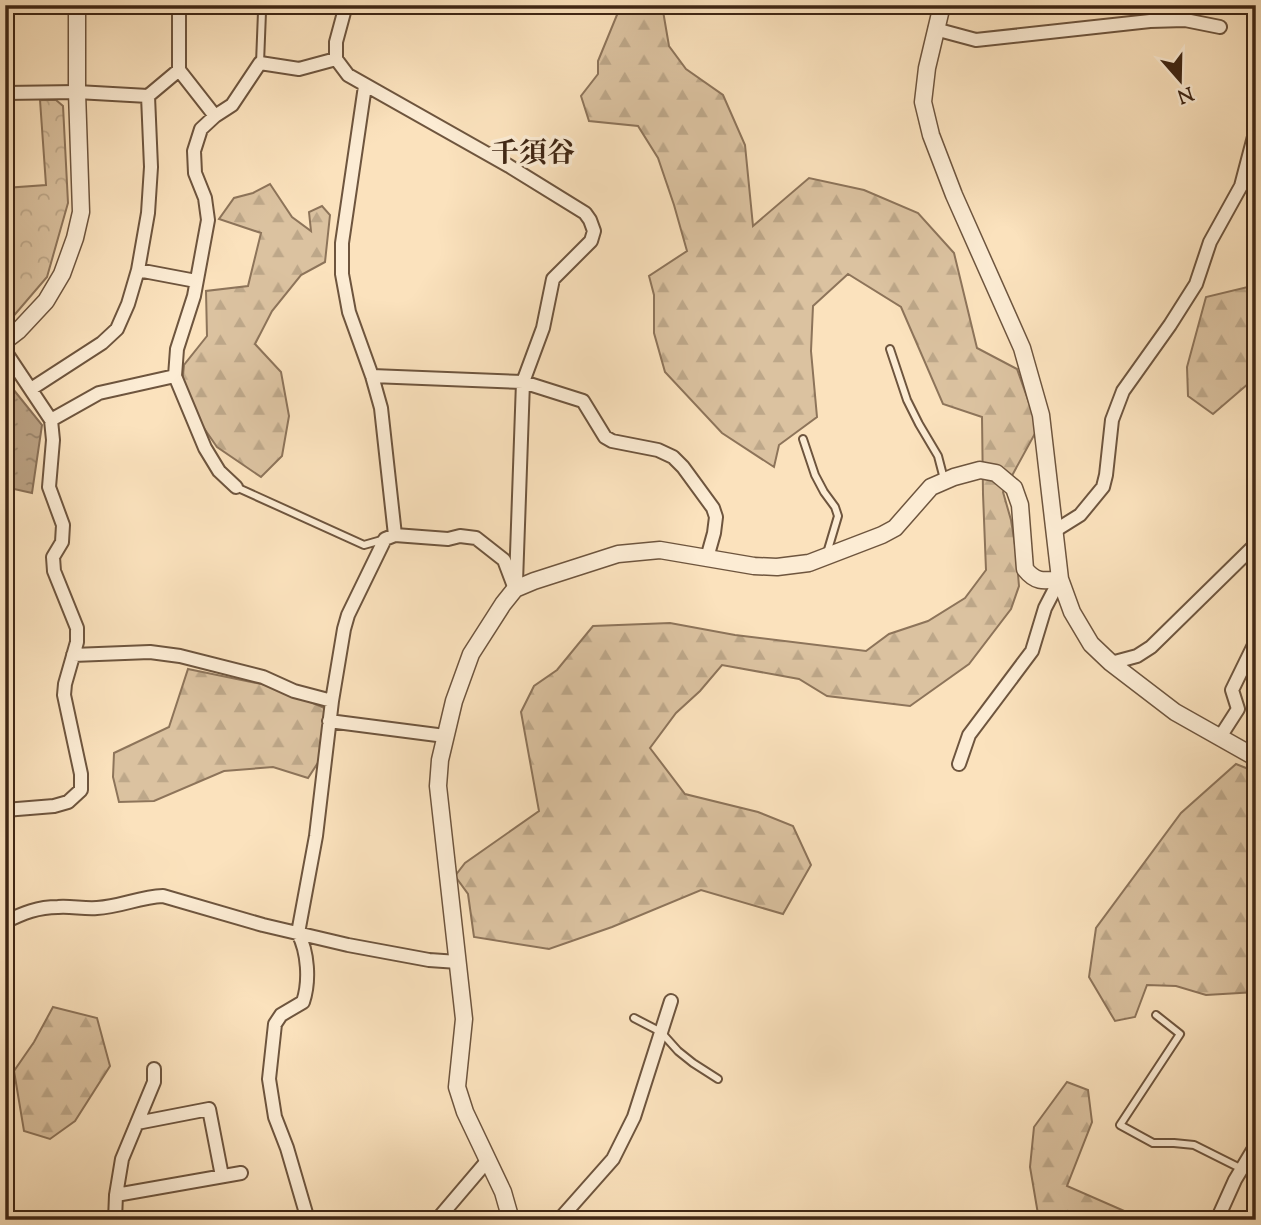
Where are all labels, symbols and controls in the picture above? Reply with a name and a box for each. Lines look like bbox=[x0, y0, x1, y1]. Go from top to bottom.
north arrow bbox=[1146, 46, 1216, 116]
text: N bbox=[1173, 78, 1197, 109]
district label: 千須谷 bbox=[491, 135, 575, 175]

